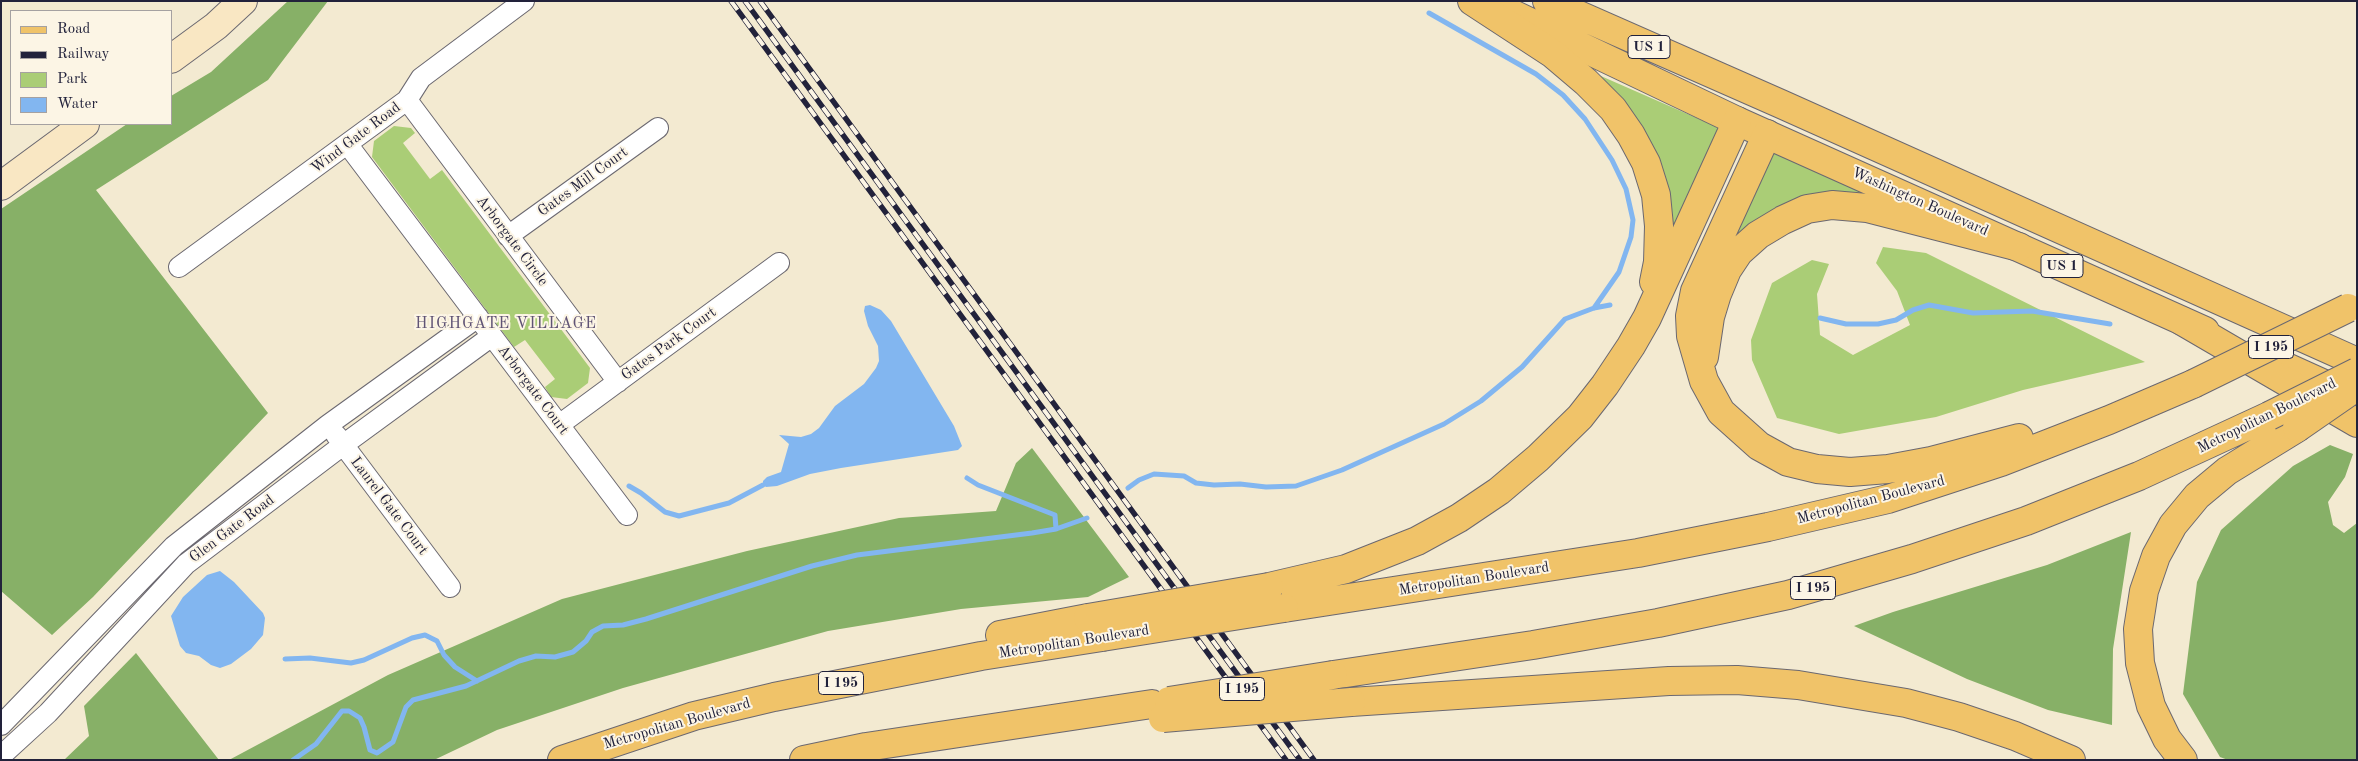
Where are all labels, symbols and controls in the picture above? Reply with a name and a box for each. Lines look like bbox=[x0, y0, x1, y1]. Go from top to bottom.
legend bbox=[10, 10, 172, 125]
text: Road bbox=[57, 22, 90, 37]
road number: US 1 bbox=[1628, 36, 1670, 58]
text: Railway bbox=[57, 47, 110, 62]
text: Park bbox=[57, 72, 88, 87]
text: Water bbox=[57, 97, 98, 112]
street label: Wind Gate Road bbox=[308, 98, 404, 178]
street label: Gates Mill Court bbox=[534, 143, 632, 221]
street label: Washington Boulevard bbox=[1849, 164, 1991, 240]
street label: Arborgate Circle bbox=[472, 192, 552, 290]
road number: US 1 bbox=[2041, 255, 2083, 278]
street label: Gates Park Court bbox=[618, 303, 720, 385]
district label: HIGHGATE VILLAGE bbox=[413, 314, 599, 334]
road number: I 195 bbox=[2248, 336, 2294, 358]
street label: Arborgate Court bbox=[493, 342, 573, 438]
street label: Metropolitan Boulevard bbox=[2195, 375, 2339, 457]
street label: Laurel Gate Court bbox=[346, 453, 432, 559]
street label: Metropolitan Boulevard bbox=[1795, 472, 1947, 528]
street label: Glen Gate Road bbox=[186, 491, 278, 567]
street label: Metropolitan Boulevard bbox=[1397, 558, 1551, 600]
road number: I 195 bbox=[1790, 576, 1836, 600]
street label: Metropolitan Boulevard bbox=[997, 621, 1151, 663]
road number: I 195 bbox=[818, 671, 864, 694]
road number: I 195 bbox=[1220, 678, 1264, 701]
street label: Metropolitan Boulevard bbox=[601, 694, 753, 754]

